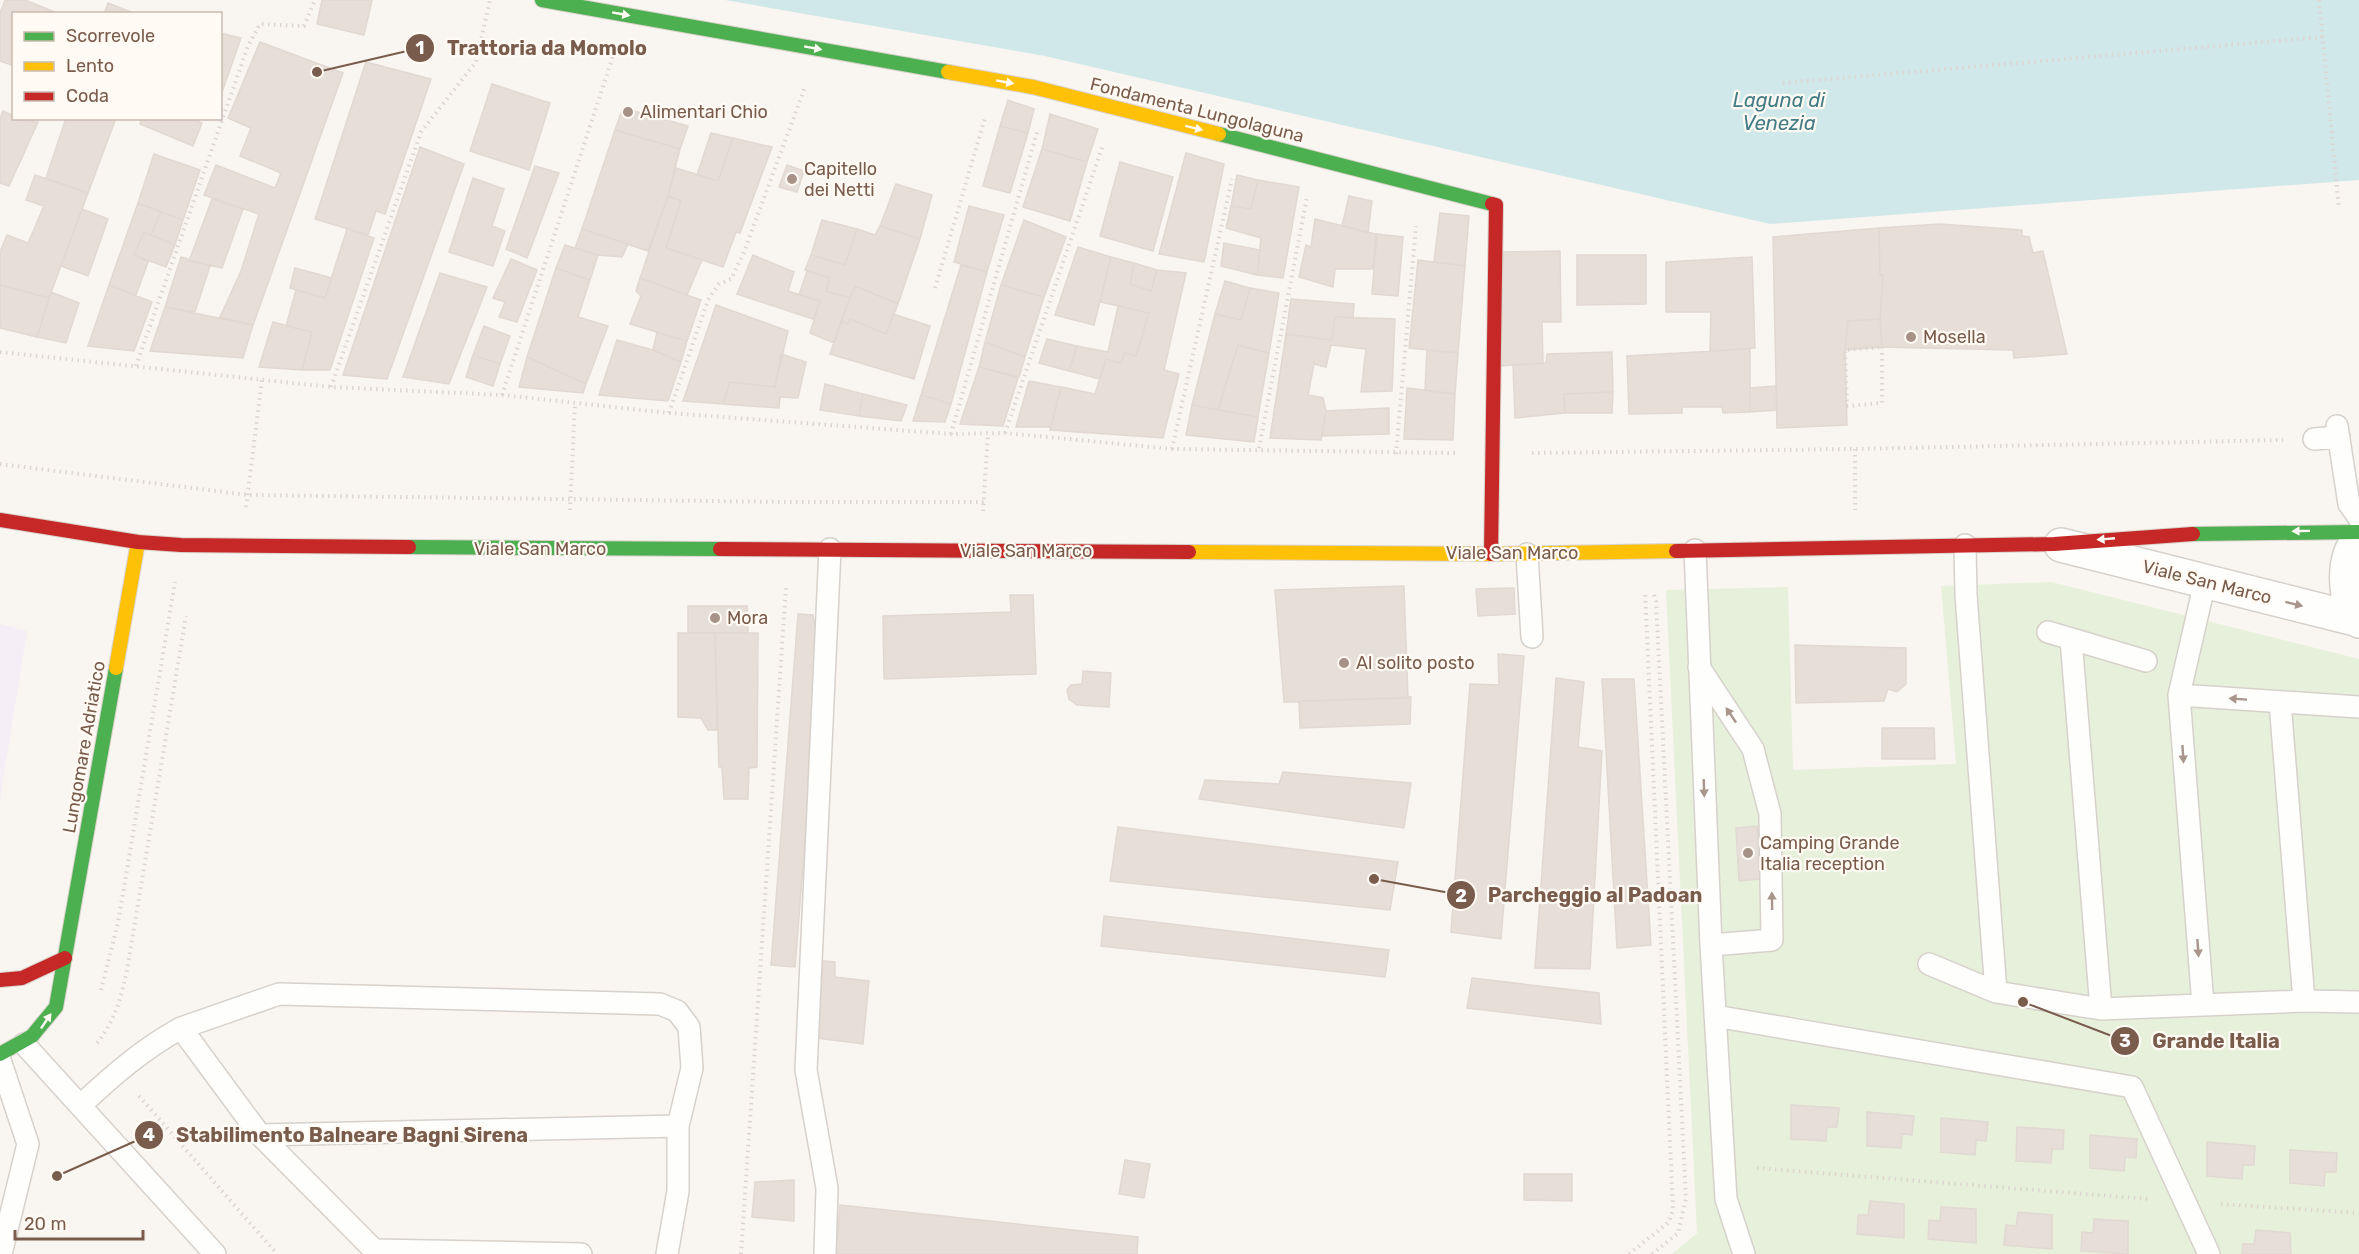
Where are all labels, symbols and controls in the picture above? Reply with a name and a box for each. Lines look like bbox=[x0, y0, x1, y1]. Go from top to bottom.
one-way arrow bbox=[611, 10, 630, 19]
legend bbox=[12, 12, 222, 120]
text: Scorrevole bbox=[66, 25, 155, 47]
callout: Trattoria da Momolo bbox=[405, 29, 659, 67]
text: Trattoria da Momolo bbox=[447, 36, 647, 60]
text: 1 bbox=[416, 37, 424, 59]
one-way arrow bbox=[803, 44, 822, 53]
text: Lento bbox=[66, 55, 114, 77]
street label: Fondamenta Lungolaguna bbox=[1088, 73, 1306, 147]
one-way arrow bbox=[995, 77, 1014, 86]
text: Coda bbox=[66, 85, 109, 107]
water label: Laguna di Venezia bbox=[1733, 88, 1826, 135]
place label: Alimentari Chio bbox=[640, 101, 768, 123]
marker: Alimentari Chio bbox=[621, 105, 635, 119]
one-way arrow bbox=[1185, 123, 1203, 133]
place label: Capitello dei Netti bbox=[804, 158, 877, 201]
marker: Capitello dei Netti bbox=[785, 172, 799, 186]
place label: Mosella bbox=[1923, 326, 1986, 348]
marker: Mosella bbox=[1904, 330, 1918, 344]
one-way arrow bbox=[2291, 527, 2310, 536]
one-way arrow bbox=[2096, 534, 2115, 544]
street label: Viale San Marco bbox=[474, 538, 606, 560]
street label: Viale San Marco bbox=[960, 540, 1092, 562]
street label: Viale San Marco bbox=[1446, 542, 1578, 564]
street label: Viale San Marco bbox=[2140, 555, 2274, 609]
one-way arrow bbox=[2285, 599, 2304, 609]
place label: Mora bbox=[727, 607, 768, 629]
marker: Mora bbox=[708, 611, 722, 625]
place label: Al solito posto bbox=[1356, 652, 1474, 674]
marker: Al solito posto bbox=[1337, 656, 1351, 670]
street label: Lungomare Adriatico bbox=[58, 659, 110, 835]
one-way arrow bbox=[2228, 694, 2247, 704]
one-way arrow bbox=[1725, 708, 1737, 724]
one-way arrow bbox=[2179, 744, 2188, 763]
one-way arrow bbox=[1700, 779, 1709, 798]
place label: Camping Grande Italia reception bbox=[1760, 832, 1900, 875]
marker: Camping Grande Italia reception bbox=[1741, 846, 1755, 860]
callout: Parcheggio al Padoan bbox=[1446, 876, 1715, 914]
text: Parcheggio al Padoan bbox=[1488, 883, 1702, 907]
text: 2 bbox=[1455, 885, 1467, 907]
one-way arrow bbox=[1767, 892, 1777, 911]
one-way arrow bbox=[2193, 939, 2203, 958]
one-way arrow bbox=[40, 1013, 51, 1029]
callout: Grande Italia bbox=[2110, 1022, 2292, 1060]
text: Grande Italia bbox=[2152, 1029, 2280, 1053]
text: 3 bbox=[2119, 1030, 2131, 1052]
callout: Stabilimento Balneare Bagni Sirena bbox=[134, 1116, 541, 1154]
text: Stabilimento Balneare Bagni Sirena bbox=[176, 1123, 528, 1147]
text: 4 bbox=[143, 1124, 155, 1146]
scale bar bbox=[15, 1203, 142, 1241]
text: 20 m bbox=[24, 1213, 66, 1235]

